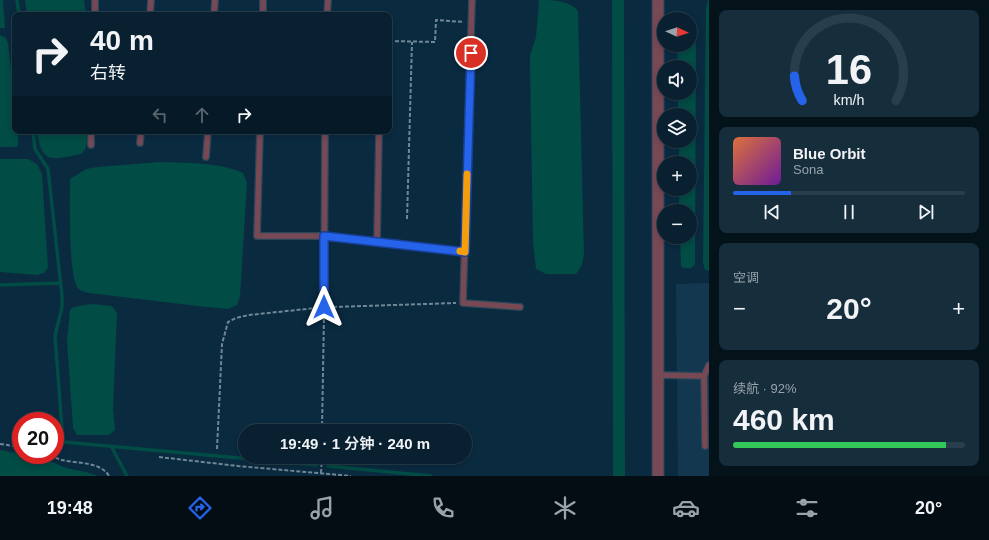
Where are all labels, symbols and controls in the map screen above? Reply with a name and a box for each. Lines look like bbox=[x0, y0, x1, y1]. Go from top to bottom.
north arrow bbox=[657, 12, 697, 52]
map controls bbox=[657, 12, 697, 244]
text: 40 m bbox=[90, 25, 154, 56]
icon: right bbox=[24, 28, 76, 80]
pin bbox=[454, 36, 488, 70]
icon: arrive bbox=[460, 42, 482, 64]
text: 16 bbox=[826, 46, 872, 93]
button: sound bbox=[657, 60, 697, 100]
text: 右转 bbox=[90, 63, 126, 83]
text: km/h bbox=[834, 92, 865, 108]
icon: left bbox=[149, 104, 171, 126]
icon: ahead bbox=[191, 104, 213, 126]
icon: right bbox=[233, 104, 255, 126]
button: layers bbox=[657, 108, 697, 148]
text: Blue Orbit bbox=[793, 145, 866, 162]
button: + bbox=[657, 156, 697, 196]
text: Sona bbox=[793, 162, 823, 177]
icon: previous bbox=[761, 201, 783, 223]
icon: pause bbox=[838, 201, 860, 223]
icon: next bbox=[915, 201, 937, 223]
button: − bbox=[657, 204, 697, 244]
text: 空调 bbox=[733, 270, 759, 285]
position arrow bbox=[303, 286, 345, 328]
text: 20° bbox=[826, 292, 872, 325]
text: − bbox=[733, 296, 746, 321]
text: + bbox=[952, 296, 965, 321]
text: 续航 · 92% bbox=[733, 381, 797, 396]
text: 460 km bbox=[733, 403, 835, 436]
speed limit sign: 20 bbox=[12, 412, 64, 464]
text: 19:49 · 1 分钟 · 240 m bbox=[280, 435, 430, 452]
icon: directions bbox=[186, 494, 214, 522]
icon: music bbox=[308, 494, 336, 522]
icon: phone bbox=[429, 494, 457, 522]
icon: climate bbox=[551, 494, 579, 522]
icon: car bbox=[672, 494, 700, 522]
icon: filters bbox=[793, 494, 821, 522]
text: 19:48 bbox=[47, 498, 93, 518]
text: 20° bbox=[915, 498, 942, 518]

